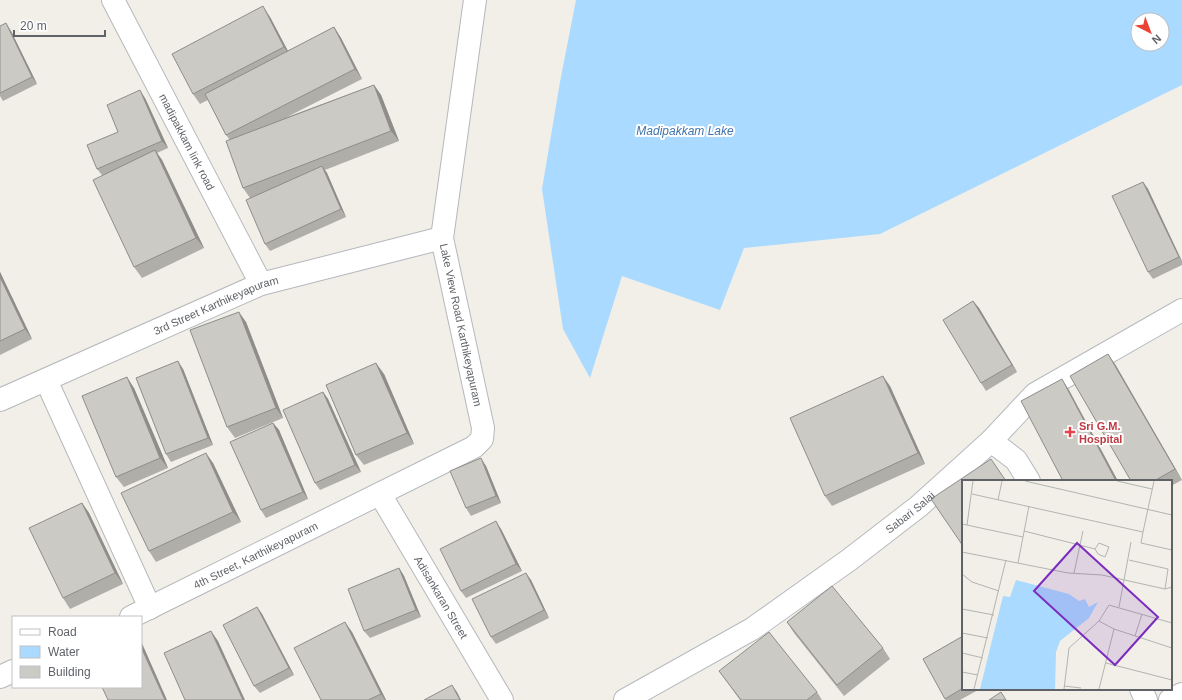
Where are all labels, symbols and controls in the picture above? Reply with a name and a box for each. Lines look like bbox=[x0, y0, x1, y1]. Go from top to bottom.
scale bar bbox=[14, 12, 105, 38]
north arrow bbox=[1130, 12, 1170, 52]
text: 20 m bbox=[20, 19, 47, 33]
text: N bbox=[1150, 32, 1164, 47]
street label: madipakkam link road bbox=[157, 92, 217, 192]
water label: Madipakkam Lake bbox=[636, 124, 734, 138]
street label: Lake View Road Karthikeyapuram bbox=[438, 243, 484, 407]
street label: 3rd Street Karthikeyapuram bbox=[152, 274, 280, 337]
place label: Sri G.M. Hospital bbox=[1079, 420, 1122, 445]
marker: Sri G.M. Hospital bbox=[1064, 426, 1076, 438]
inset map bbox=[962, 480, 1172, 690]
street label: Sabari Salai bbox=[883, 489, 937, 536]
street label: 4th Street, Karthikeyapuram bbox=[191, 519, 320, 591]
street label: Adisankaran Street bbox=[412, 554, 470, 641]
legend bbox=[12, 616, 142, 688]
text: Road bbox=[48, 625, 77, 639]
text: Water bbox=[48, 645, 80, 659]
text: Building bbox=[48, 665, 91, 679]

